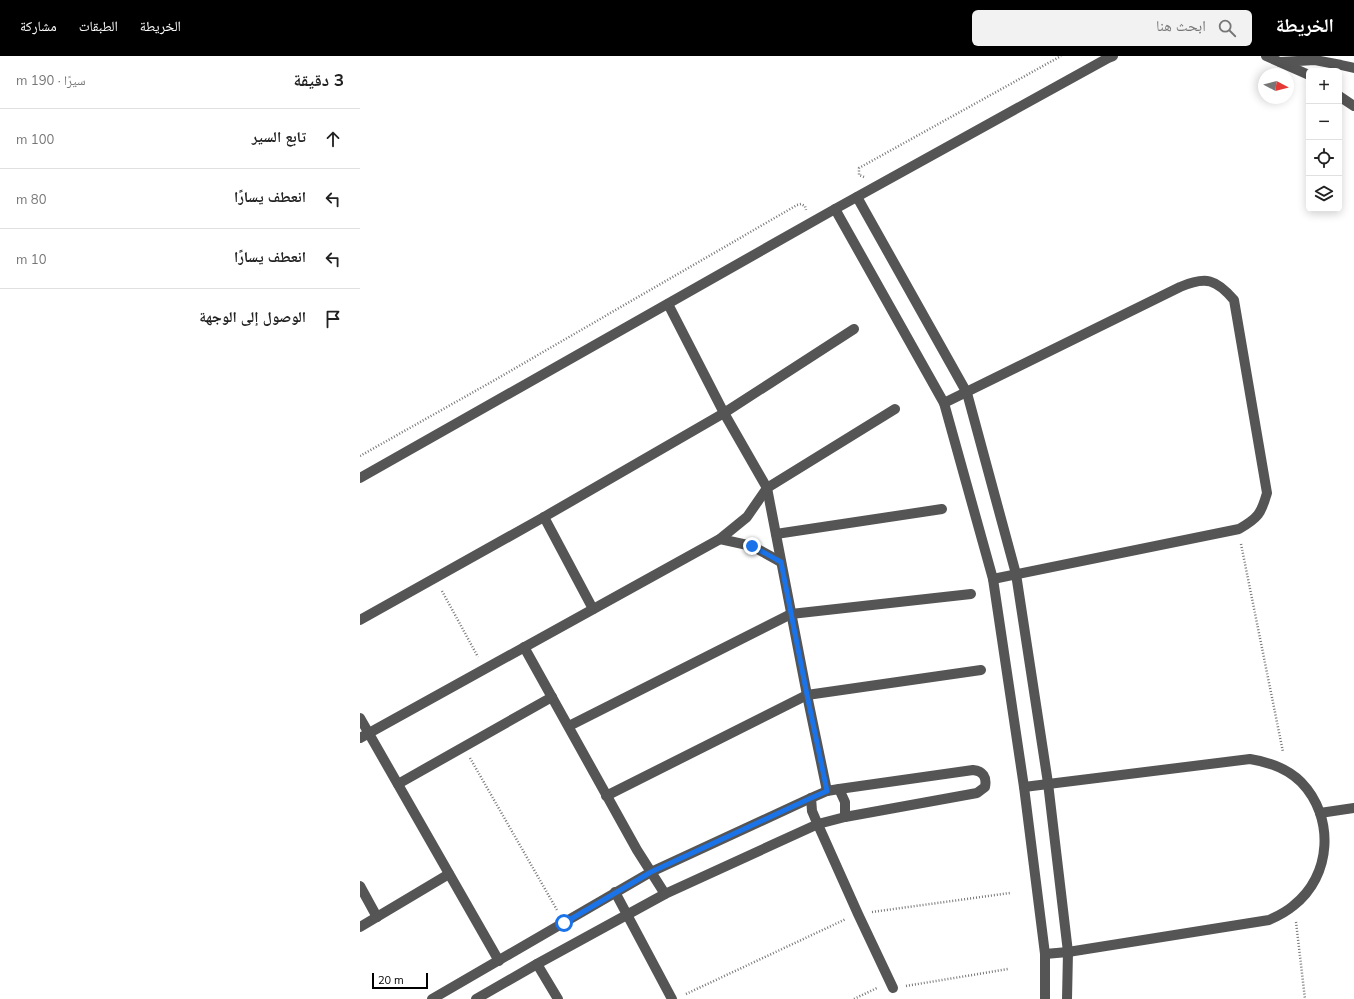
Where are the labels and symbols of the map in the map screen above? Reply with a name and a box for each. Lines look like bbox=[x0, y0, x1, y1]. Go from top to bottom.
north arrow bbox=[1258, 68, 1294, 104]
route end bbox=[743, 537, 761, 555]
route start bbox=[555, 914, 573, 932]
scale bar bbox=[372, 971, 428, 990]

